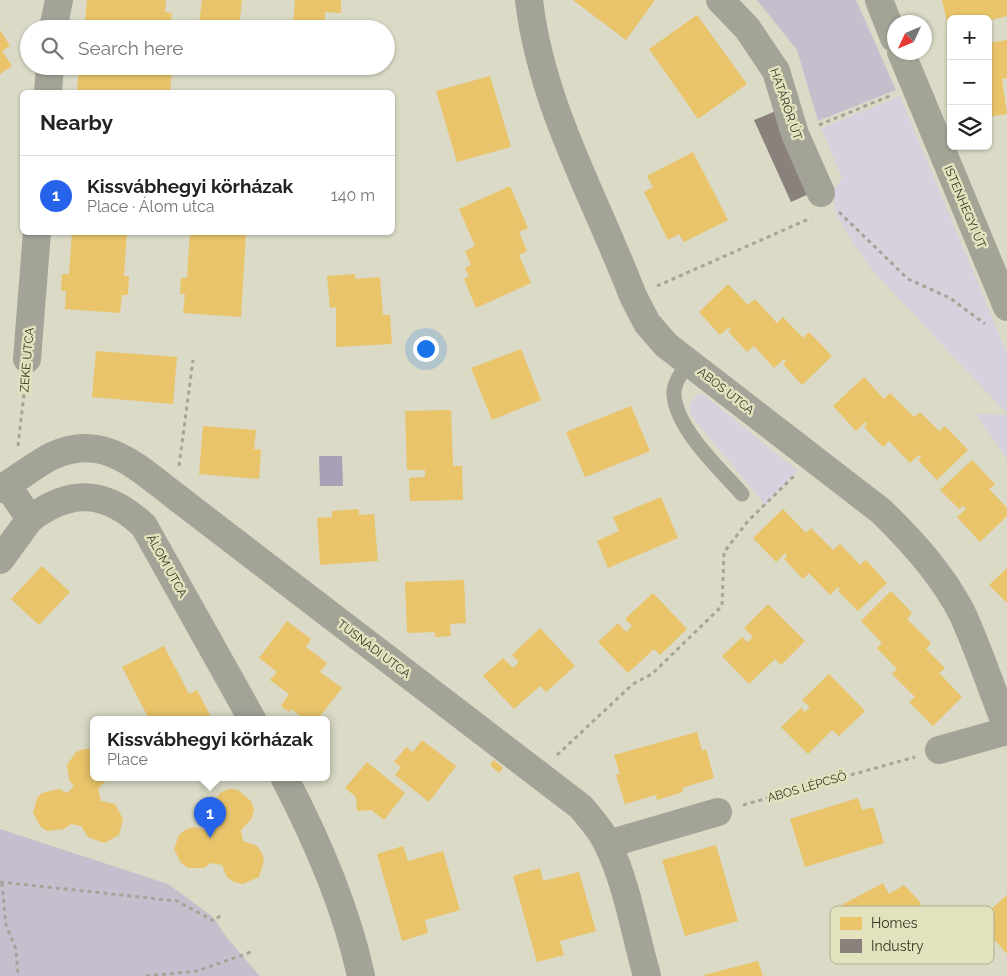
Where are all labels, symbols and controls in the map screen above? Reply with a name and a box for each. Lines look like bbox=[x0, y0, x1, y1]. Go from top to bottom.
north arrow bbox=[887, 15, 932, 60]
map controls bbox=[947, 15, 992, 150]
button: + bbox=[947, 15, 992, 60]
search box bbox=[20, 20, 395, 75]
icon: search bbox=[38, 34, 66, 62]
text: Search here bbox=[78, 37, 184, 59]
button: − bbox=[947, 60, 992, 105]
street label: HATÁRŐR ÚT bbox=[767, 66, 805, 142]
button: layers bbox=[947, 105, 992, 150]
text: Nearby bbox=[40, 110, 113, 135]
street label: ISTENHEGYI ÚT bbox=[941, 164, 989, 251]
text: Kissvábhegyi körházak bbox=[87, 175, 293, 197]
text: 1 bbox=[52, 186, 60, 205]
text: 140 m bbox=[331, 186, 375, 205]
text: Place · Álom utca bbox=[87, 197, 215, 216]
street label: ZEKE UTCA bbox=[17, 327, 37, 393]
your location bbox=[413, 336, 439, 362]
street label: ABOS UTCA bbox=[695, 365, 757, 417]
street label: ÁLOM UTCA bbox=[144, 532, 190, 600]
street label: TUSNÁDI UTCA bbox=[335, 617, 413, 681]
popup bbox=[90, 716, 330, 781]
text: Kissvábhegyi körházak bbox=[107, 728, 313, 750]
text: Place bbox=[107, 750, 148, 769]
street label: ABOS LÉPCSŐ bbox=[766, 769, 848, 805]
pin: 1 bbox=[194, 797, 226, 838]
legend bbox=[830, 906, 994, 964]
text: Homes bbox=[871, 915, 918, 931]
text: Industry bbox=[871, 938, 924, 954]

